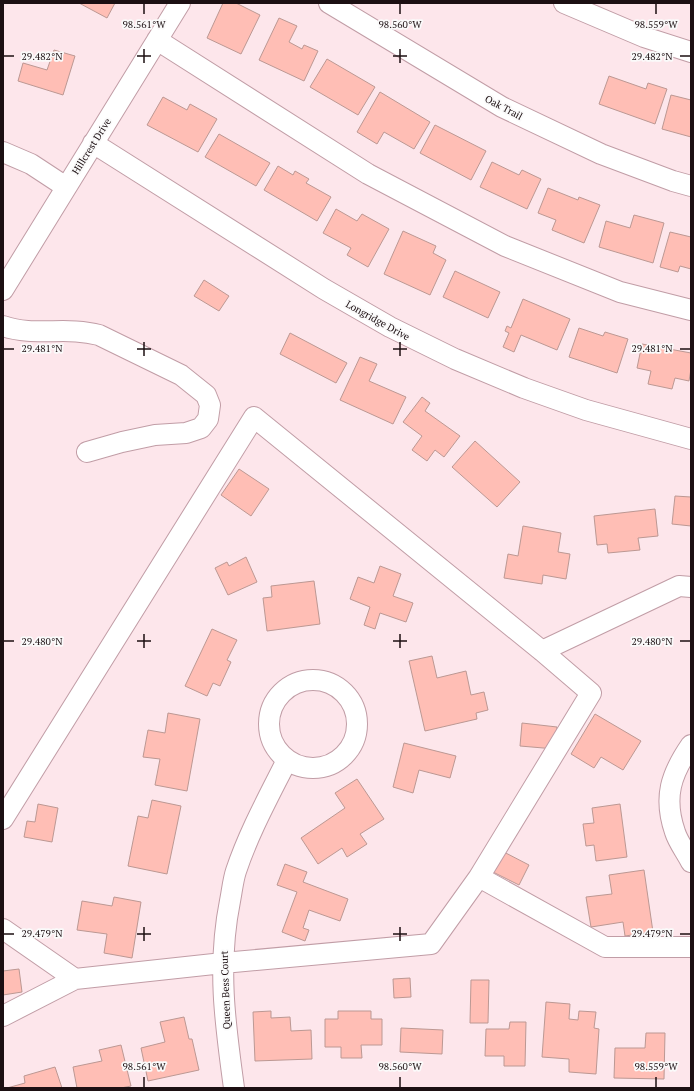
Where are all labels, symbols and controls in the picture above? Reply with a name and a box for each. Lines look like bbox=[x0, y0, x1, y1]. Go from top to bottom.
text: 98.561°W bbox=[122, 18, 166, 31]
text: 98.560°W bbox=[378, 18, 422, 31]
text: 98.559°W bbox=[634, 18, 678, 31]
text: 29.482°N bbox=[22, 50, 63, 63]
text: 29.482°N bbox=[632, 50, 673, 63]
street label: Oak Trail bbox=[483, 92, 525, 123]
street label: Hillcrest Drive bbox=[69, 116, 114, 177]
street label: Longridge Drive bbox=[343, 297, 412, 343]
text: 29.481°N bbox=[22, 342, 63, 355]
text: 29.481°N bbox=[632, 342, 673, 355]
text: 29.480°N bbox=[22, 635, 63, 648]
text: 29.480°N bbox=[632, 635, 673, 648]
text: 29.479°N bbox=[22, 927, 63, 940]
text: 29.479°N bbox=[632, 927, 673, 940]
street label: Queen Bess Court bbox=[218, 950, 233, 1030]
text: 98.561°W bbox=[122, 1060, 166, 1073]
text: 98.560°W bbox=[378, 1060, 422, 1073]
text: 98.559°W bbox=[634, 1060, 678, 1073]

